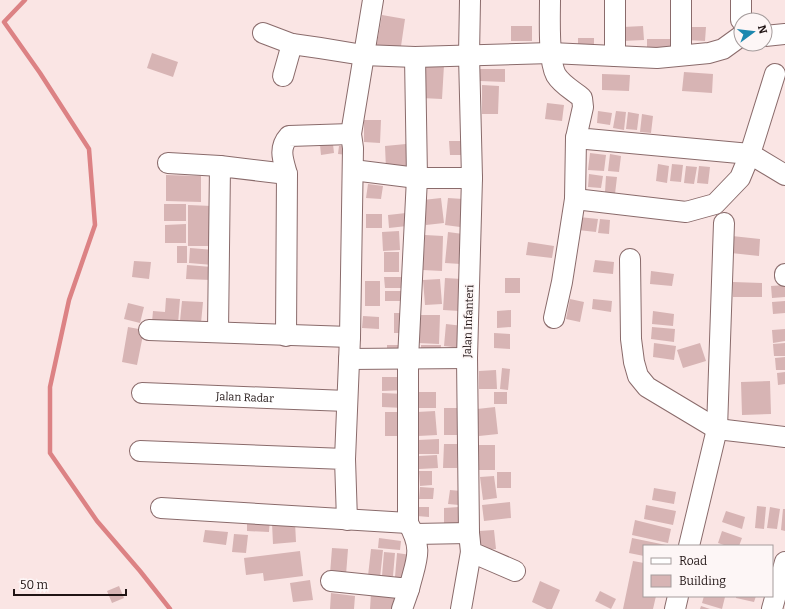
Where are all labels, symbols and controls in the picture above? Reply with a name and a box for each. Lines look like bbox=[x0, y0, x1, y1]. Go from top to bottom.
north arrow bbox=[733, 12, 773, 52]
text: N bbox=[755, 24, 770, 36]
street label: Jalan Infanteri bbox=[461, 284, 476, 359]
street label: Jalan Radar bbox=[215, 390, 274, 405]
legend bbox=[643, 545, 773, 597]
text: Road bbox=[679, 554, 707, 568]
scale bar bbox=[14, 571, 126, 597]
text: Building bbox=[679, 574, 726, 588]
text: 50 m bbox=[20, 578, 49, 592]

